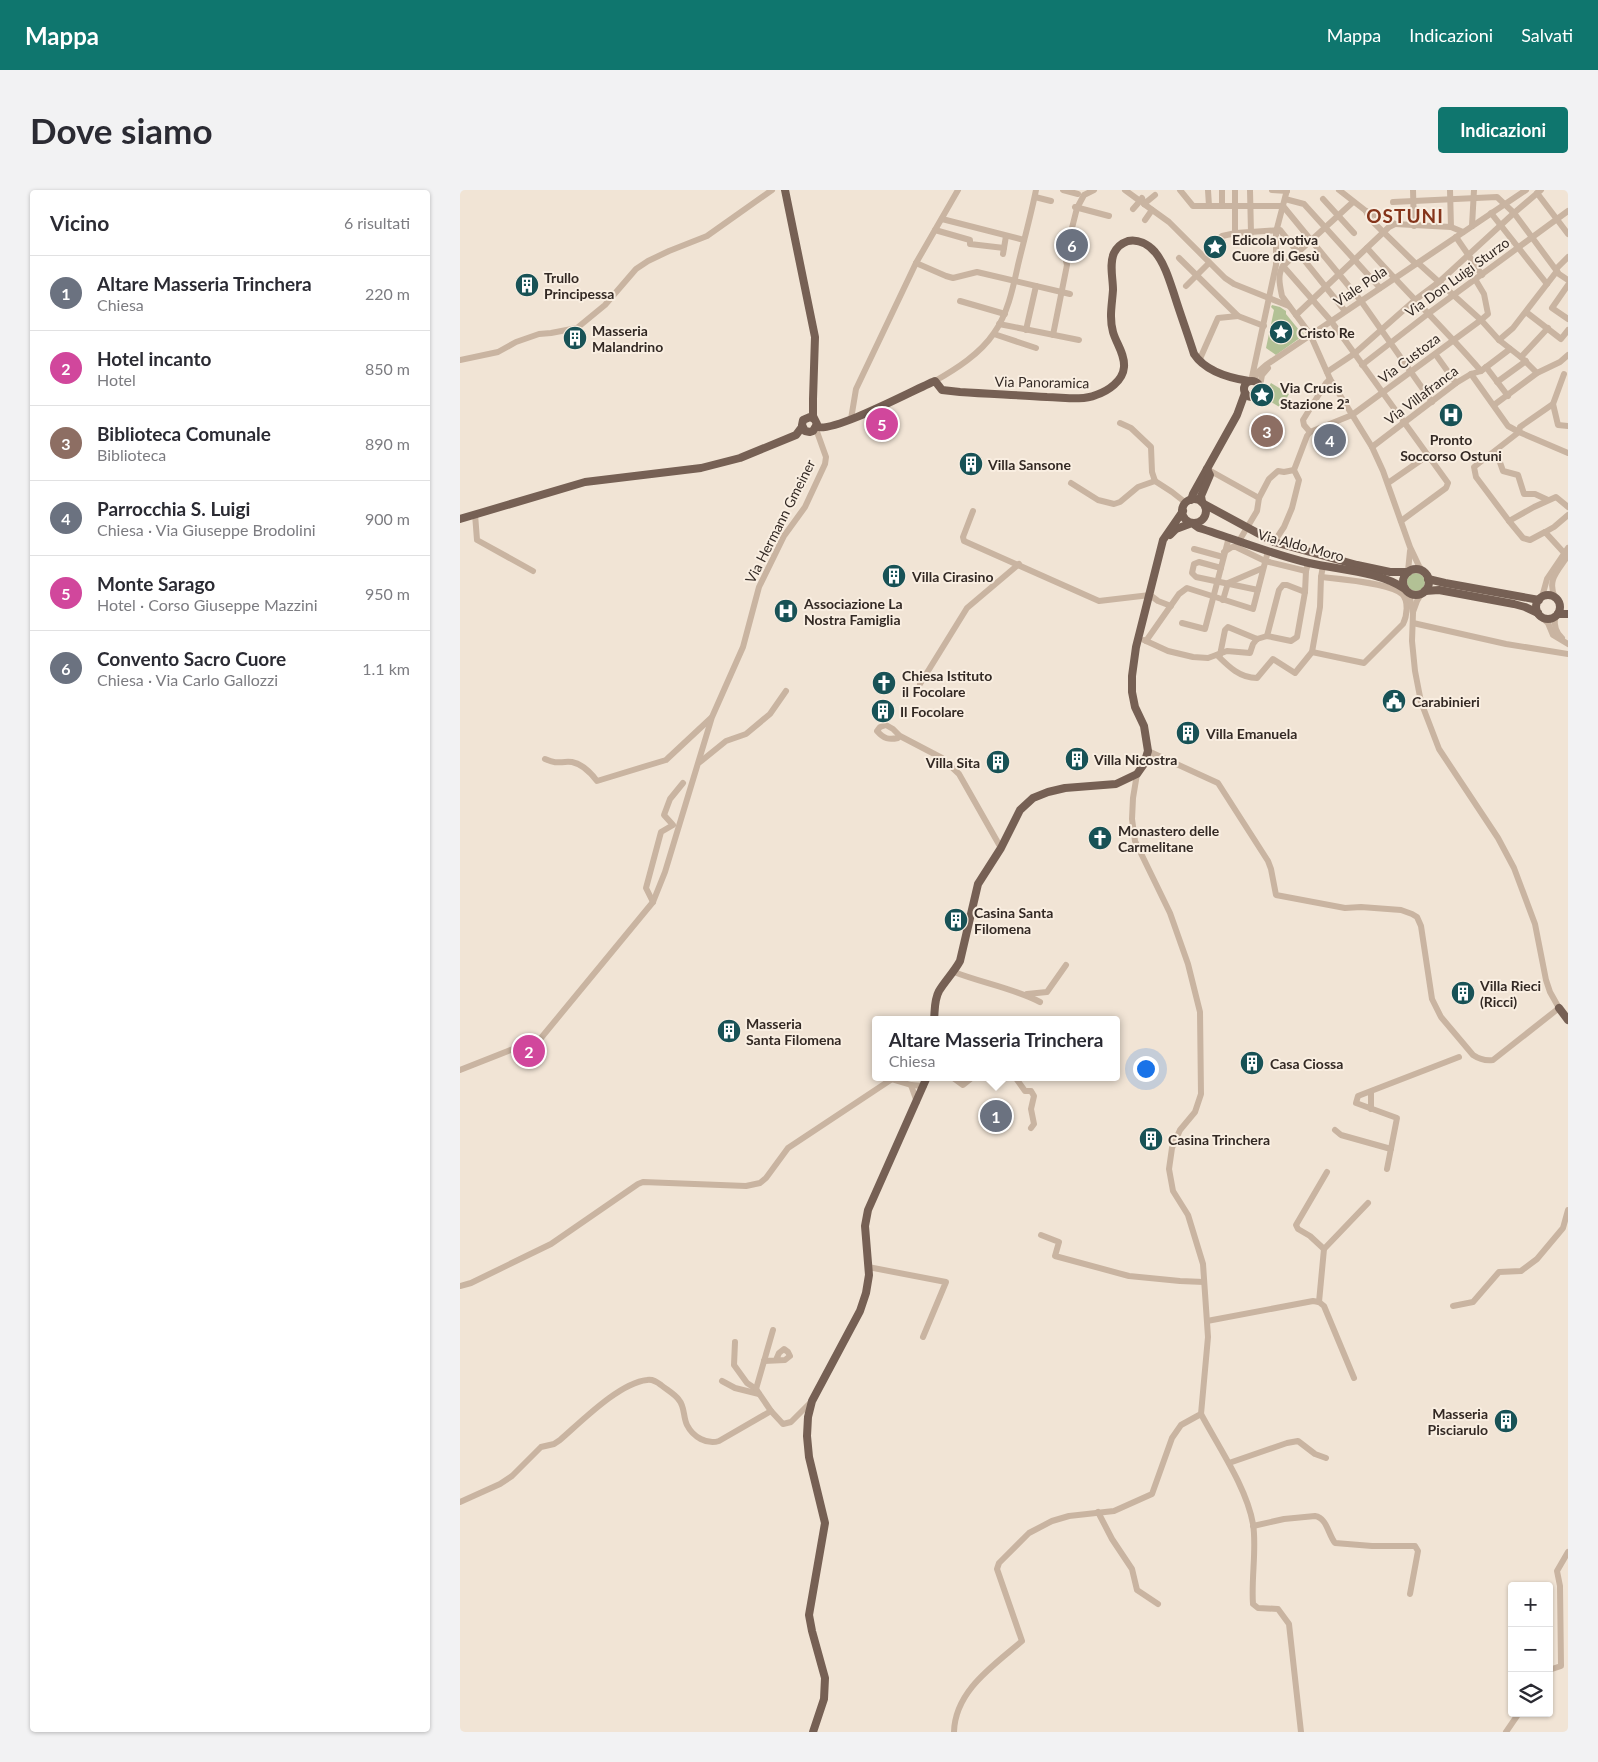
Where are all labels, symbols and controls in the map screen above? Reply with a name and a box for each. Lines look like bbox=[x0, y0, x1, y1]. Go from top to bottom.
text: Mappa bbox=[25, 21, 99, 50]
text: Mappa bbox=[1327, 24, 1381, 46]
text: Indicazioni bbox=[1409, 24, 1493, 46]
text: Salvati bbox=[1521, 24, 1573, 46]
button: Indicazioni bbox=[1438, 107, 1568, 153]
text: Dove siamo bbox=[30, 109, 213, 151]
district label: OSTUNI bbox=[1366, 204, 1444, 227]
text: Vicino bbox=[50, 210, 109, 235]
text: 6 risultati bbox=[344, 213, 410, 232]
pin: 6 bbox=[1056, 226, 1088, 264]
place label: Edicola votiva Cuore di Gesù bbox=[1232, 231, 1320, 264]
street label: Via Don Luigi Sturzo bbox=[1402, 233, 1513, 321]
place icon: Edicola votiva Cuore di Gesù bbox=[1202, 234, 1228, 260]
street label: Viale Pola bbox=[1330, 262, 1390, 310]
place label: Trullo Principessa bbox=[544, 269, 614, 302]
text: Altare Masseria Trinchera bbox=[97, 272, 312, 295]
building icon: Trullo Principessa bbox=[514, 272, 540, 298]
text: 1 bbox=[61, 284, 71, 303]
text: 220 m bbox=[365, 284, 410, 303]
text: Chiesa bbox=[97, 295, 144, 314]
place icon: Cristo Re bbox=[1268, 319, 1294, 345]
place label: Masseria Malandrino bbox=[592, 322, 663, 355]
place label: Cristo Re bbox=[1298, 324, 1355, 341]
building icon: Masseria Malandrino bbox=[562, 325, 588, 351]
street label: Via Custoza bbox=[1375, 329, 1443, 387]
text: Hotel incanto bbox=[97, 347, 211, 370]
text: 2 bbox=[61, 359, 71, 378]
text: 850 m bbox=[365, 359, 410, 378]
street label: Via Villafranca bbox=[1381, 362, 1461, 428]
text: Hotel bbox=[97, 370, 136, 389]
street label: Via Panoramica bbox=[994, 373, 1090, 391]
place label: Via Crucis Stazione 2ª bbox=[1279, 379, 1350, 412]
place icon: Via Crucis Stazione 2ª bbox=[1249, 382, 1275, 408]
hospital icon: Pronto Soccorso Ostuni bbox=[1438, 402, 1464, 428]
pin: 5 bbox=[866, 405, 898, 443]
pin: 3 bbox=[1251, 412, 1283, 450]
pin: 4 bbox=[1314, 421, 1346, 459]
text: Biblioteca Comunale bbox=[97, 422, 271, 445]
place label: Pronto Soccorso Ostuni bbox=[1400, 431, 1502, 464]
text: 3 bbox=[61, 434, 71, 453]
text: 890 m bbox=[365, 434, 410, 453]
text: Biblioteca bbox=[97, 445, 166, 464]
building icon: Villa Sansone bbox=[958, 451, 984, 477]
street label: Via Hermann Gmeiner bbox=[741, 456, 819, 586]
place label: Villa Sansone bbox=[987, 456, 1071, 473]
text: Parrocchia S. Luigi bbox=[97, 497, 250, 520]
text: 4 bbox=[61, 509, 71, 528]
text: 900 m bbox=[365, 509, 410, 528]
text: Chiesa · Via Giuseppe Brodolini bbox=[97, 520, 316, 539]
street label: Via Aldo Moro bbox=[1256, 525, 1346, 565]
building icon: Villa Cirasino bbox=[881, 563, 907, 589]
place label: Villa Cirasino bbox=[911, 568, 993, 585]
text: Monte Sarago bbox=[97, 572, 215, 595]
text: 5 bbox=[61, 584, 71, 603]
text: 950 m bbox=[365, 584, 410, 603]
text: Hotel · Corso Giuseppe Mazzini bbox=[97, 595, 318, 614]
place label: Associazione La Nostra Famiglia bbox=[803, 595, 903, 628]
hospital icon: Associazione La Nostra Famiglia bbox=[773, 598, 799, 624]
text: Convento Sacro Cuore bbox=[97, 647, 286, 670]
text: 6 bbox=[61, 659, 71, 678]
text: 1.1 km bbox=[362, 659, 410, 678]
place label: Chiesa Istituto il Focolare bbox=[902, 667, 992, 700]
text: Chiesa · Via Carlo Gallozzi bbox=[97, 670, 278, 689]
church icon: Chiesa Istituto il Focolare bbox=[871, 670, 897, 696]
public building icon: Carabinieri bbox=[1381, 688, 1407, 714]
place label: Carabinieri bbox=[1412, 693, 1480, 710]
building icon: Il Focolare bbox=[870, 698, 896, 724]
place label: Il Focolare bbox=[900, 703, 965, 720]
building icon: Villa Emanuela bbox=[1175, 720, 1201, 746]
place label: Villa Emanuela bbox=[1205, 725, 1297, 742]
building icon: Villa Nicostra bbox=[1064, 746, 1090, 772]
building icon: Villa Sita bbox=[985, 749, 1011, 775]
place label: Villa Nicostra bbox=[1093, 751, 1177, 768]
place label: Villa Sita bbox=[925, 754, 980, 771]
place label: Monastero delle Carmelitane bbox=[1118, 822, 1220, 855]
church icon: Monastero delle Carmelitane bbox=[1087, 825, 1113, 851]
place label: Casina Santa Filomena bbox=[974, 904, 1053, 937]
building icon: Casina Santa Filomena bbox=[943, 907, 969, 933]
place label: Villa Rieci (Ricci) bbox=[1479, 977, 1541, 1010]
building icon: Villa Rieci (Ricci) bbox=[1450, 980, 1476, 1006]
place label: Masseria Santa Filomena bbox=[746, 1015, 841, 1048]
popup bbox=[872, 1016, 1120, 1081]
building icon: Masseria Santa Filomena bbox=[716, 1018, 742, 1044]
text: Altare Masseria Trinchera bbox=[889, 1028, 1103, 1051]
pin: 2 bbox=[513, 1032, 545, 1070]
building icon: Casa Ciossa bbox=[1239, 1050, 1265, 1076]
text: Chiesa bbox=[889, 1051, 935, 1070]
place label: Casa Ciossa bbox=[1270, 1055, 1343, 1072]
your location bbox=[1133, 1056, 1159, 1082]
pin: 1 bbox=[980, 1097, 1012, 1135]
building icon: Casina Trinchera bbox=[1138, 1126, 1164, 1152]
place label: Casina Trinchera bbox=[1168, 1131, 1270, 1148]
place label: Masseria Pisciarulo bbox=[1428, 1405, 1488, 1438]
building icon: Masseria Pisciarulo bbox=[1493, 1408, 1519, 1434]
map controls bbox=[1508, 1582, 1553, 1717]
button: + bbox=[1508, 1582, 1553, 1627]
button: − bbox=[1508, 1627, 1553, 1672]
button: layers bbox=[1508, 1672, 1553, 1717]

